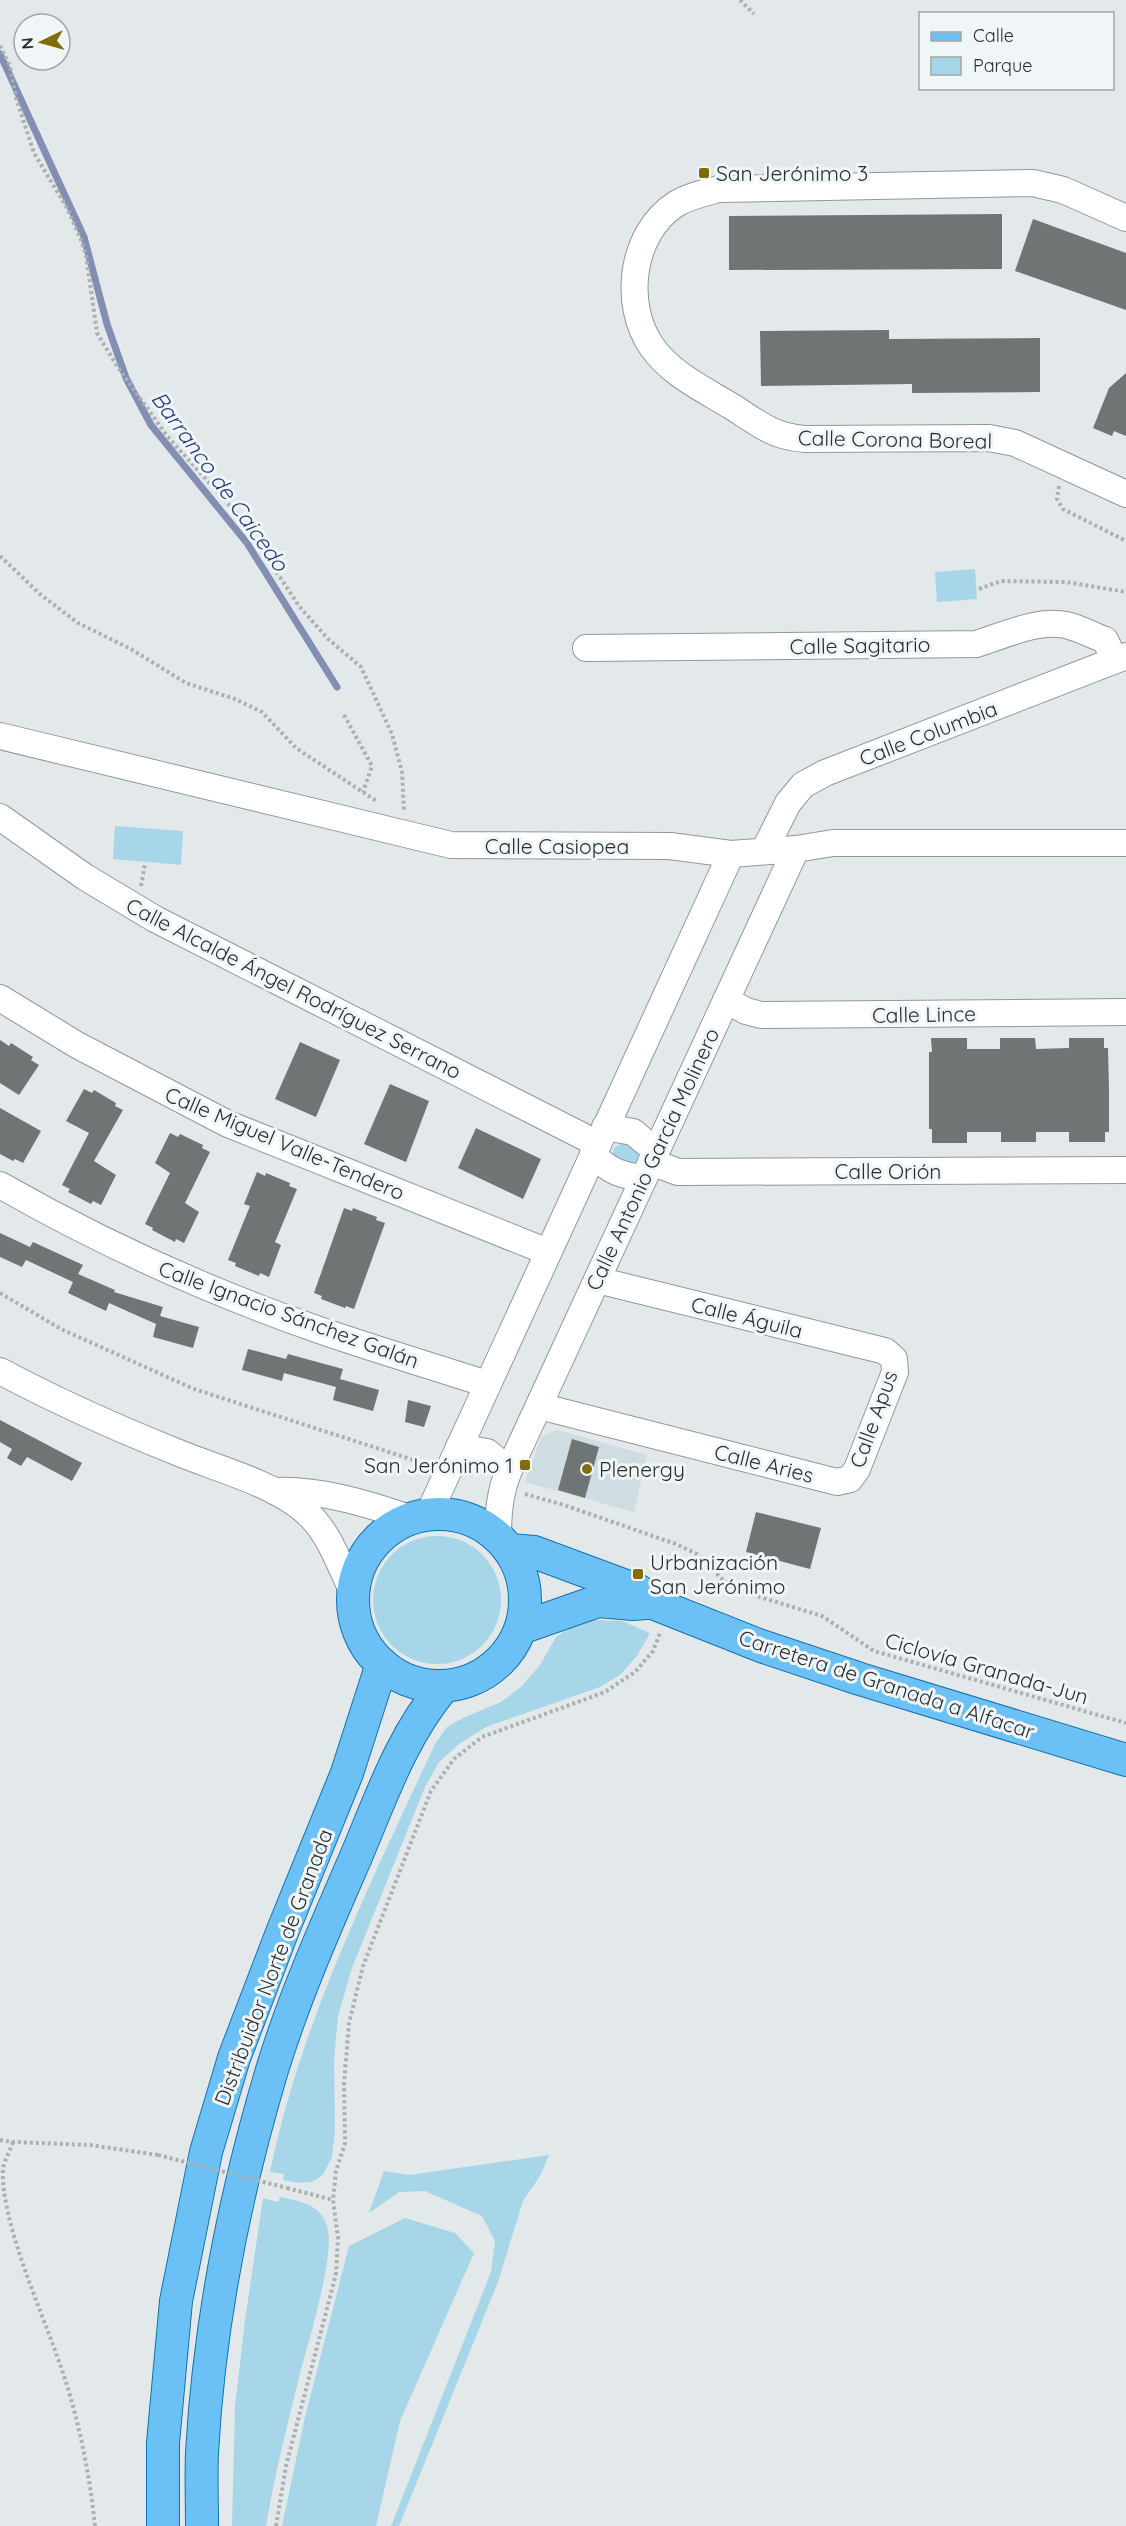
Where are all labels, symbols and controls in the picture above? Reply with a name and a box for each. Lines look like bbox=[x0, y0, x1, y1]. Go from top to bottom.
north arrow bbox=[12, 12, 72, 72]
legend bbox=[919, 12, 1114, 90]
text: Calle bbox=[973, 24, 1014, 47]
text: N bbox=[17, 37, 38, 50]
text: Parque bbox=[973, 54, 1032, 77]
place label: San Jerónimo 3 bbox=[716, 160, 868, 186]
marker: San Jerónimo 3 bbox=[697, 166, 711, 180]
water label: Barranco de Caicedo bbox=[145, 386, 296, 578]
street label: Calle Corona Boreal bbox=[798, 424, 992, 454]
street label: Calle Sagitario bbox=[789, 631, 931, 659]
street label: Calle Columbia bbox=[855, 695, 1001, 771]
street label: Calle Casiopea bbox=[485, 833, 629, 859]
street label: Calle Alcalde Ángel Rodríguez Serrano bbox=[122, 892, 466, 1084]
street label: Calle Lince bbox=[872, 1000, 976, 1028]
street label: Calle Antonio García Molinero bbox=[580, 1024, 724, 1294]
street label: Calle Miguel Valle-Tendero bbox=[161, 1081, 409, 1205]
street label: Calle Orión bbox=[835, 1158, 941, 1184]
street label: Calle Ignacio Sánchez Galán bbox=[155, 1255, 423, 1373]
street label: Calle Águila bbox=[689, 1291, 805, 1343]
street label: Calle Apus bbox=[843, 1367, 903, 1471]
street label: Calle Aries bbox=[712, 1438, 816, 1488]
place label: San Jerónimo 1 bbox=[364, 1452, 513, 1478]
place label: Plenergy bbox=[599, 1456, 685, 1482]
marker: San Jerónimo 1 bbox=[518, 1458, 532, 1472]
marker: Plenergy bbox=[580, 1462, 594, 1476]
place label: Urbanización San Jerónimo bbox=[650, 1549, 786, 1599]
marker: Urbanización San Jerónimo bbox=[631, 1567, 645, 1581]
street label: Carretera de Granada a Alfacar bbox=[736, 1624, 1038, 1744]
street label: Ciclovía Granada-Jun bbox=[882, 1627, 1092, 1709]
street label: Distribuidor Norte de Granada bbox=[208, 1825, 338, 2109]

